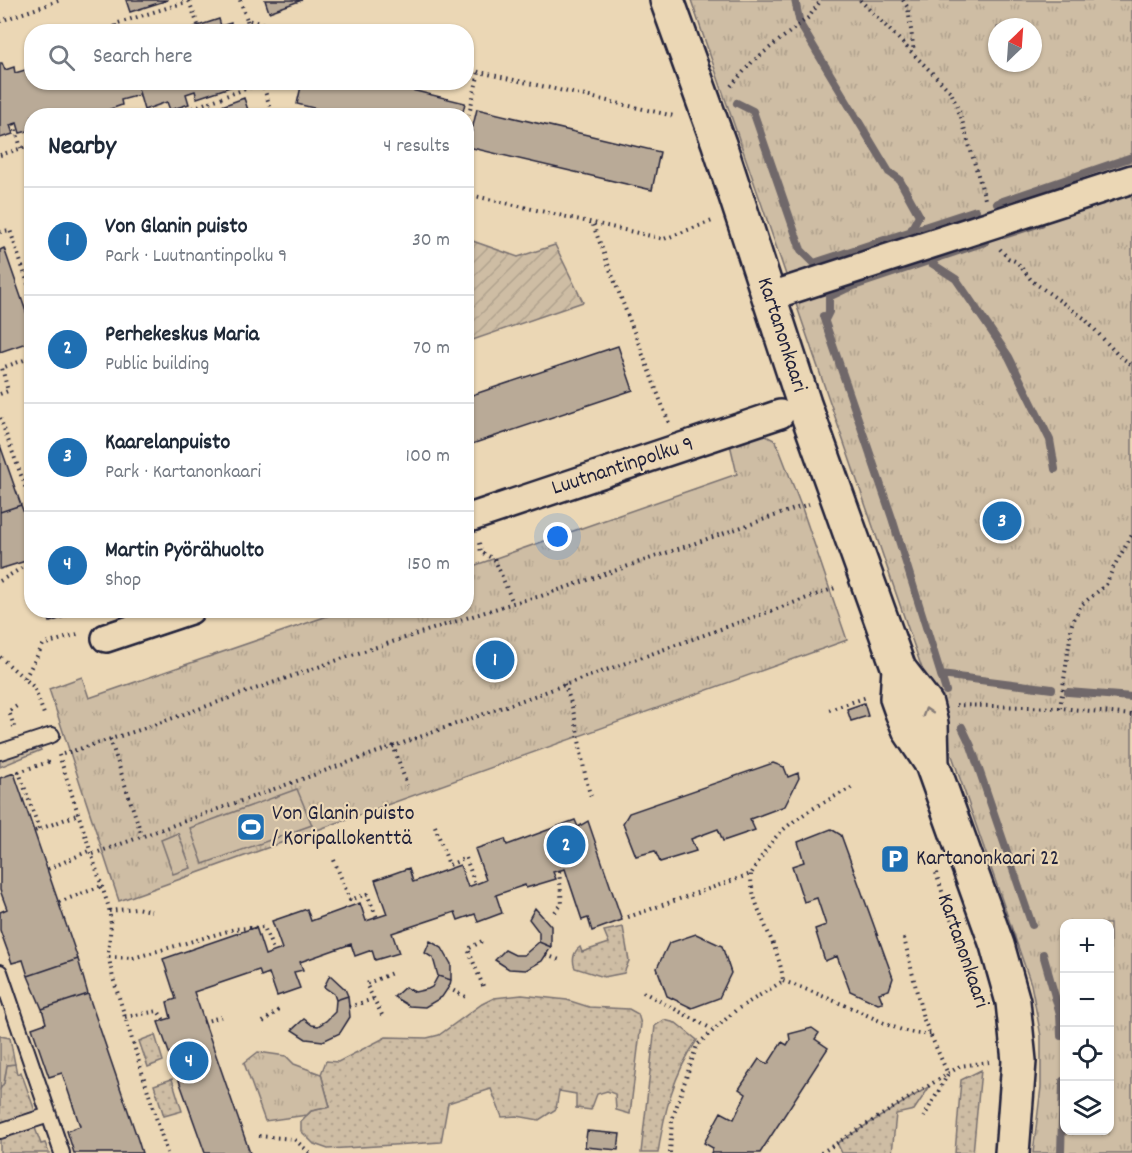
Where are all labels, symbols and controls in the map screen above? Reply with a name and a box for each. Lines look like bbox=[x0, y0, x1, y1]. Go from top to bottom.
north arrow bbox=[988, 18, 1042, 72]
search box bbox=[24, 24, 474, 90]
icon: search bbox=[45, 41, 78, 74]
text: Search here bbox=[93, 42, 192, 73]
text: Nearby bbox=[48, 129, 116, 166]
text: 4 results bbox=[383, 133, 450, 161]
text: Von Glanin puisto bbox=[105, 212, 247, 243]
text: 1 bbox=[65, 227, 70, 255]
text: 30 m bbox=[412, 227, 450, 255]
text: Park · Luutnantinpolku 9 bbox=[105, 243, 287, 271]
street label: Kartanonkaari bbox=[748, 274, 814, 396]
text: Perhekeskus Maria bbox=[105, 320, 259, 351]
text: 2 bbox=[63, 335, 72, 363]
text: 70 m bbox=[413, 335, 450, 363]
text: Public building bbox=[105, 351, 209, 379]
text: Kaarelanpuisto bbox=[105, 428, 230, 459]
street label: Luutnantinpolku 9 bbox=[548, 429, 698, 505]
text: 3 bbox=[63, 443, 72, 471]
text: 100 m bbox=[406, 443, 450, 471]
text: Park · Kartanonkaari bbox=[105, 459, 261, 487]
pin: 3 bbox=[982, 498, 1022, 544]
your location bbox=[543, 522, 572, 551]
text: Martin Pyörähuolto bbox=[105, 536, 264, 567]
text: 4 bbox=[63, 551, 72, 579]
text: 150 m bbox=[407, 551, 450, 579]
text: Shop bbox=[105, 567, 141, 595]
pin: 1 bbox=[476, 638, 514, 682]
one-way arrow bbox=[922, 707, 935, 718]
place label: Von Glanin puisto / Koripallokenttä bbox=[272, 799, 414, 855]
sports icon: Von Glanin puisto / Koripallokenttä bbox=[235, 811, 267, 843]
pin: 2 bbox=[546, 822, 586, 868]
parking icon: Kartanonkaari 22 bbox=[879, 843, 911, 875]
place label: Kartanonkaari 22 bbox=[916, 844, 1059, 875]
street label: Kartanonkaari bbox=[928, 890, 996, 1012]
map controls bbox=[1060, 919, 1114, 1135]
button: + bbox=[1060, 919, 1114, 973]
button: − bbox=[1060, 973, 1114, 1027]
button: locate bbox=[1060, 1027, 1114, 1081]
pin: 4 bbox=[170, 1038, 208, 1084]
button: layers bbox=[1060, 1081, 1114, 1135]

